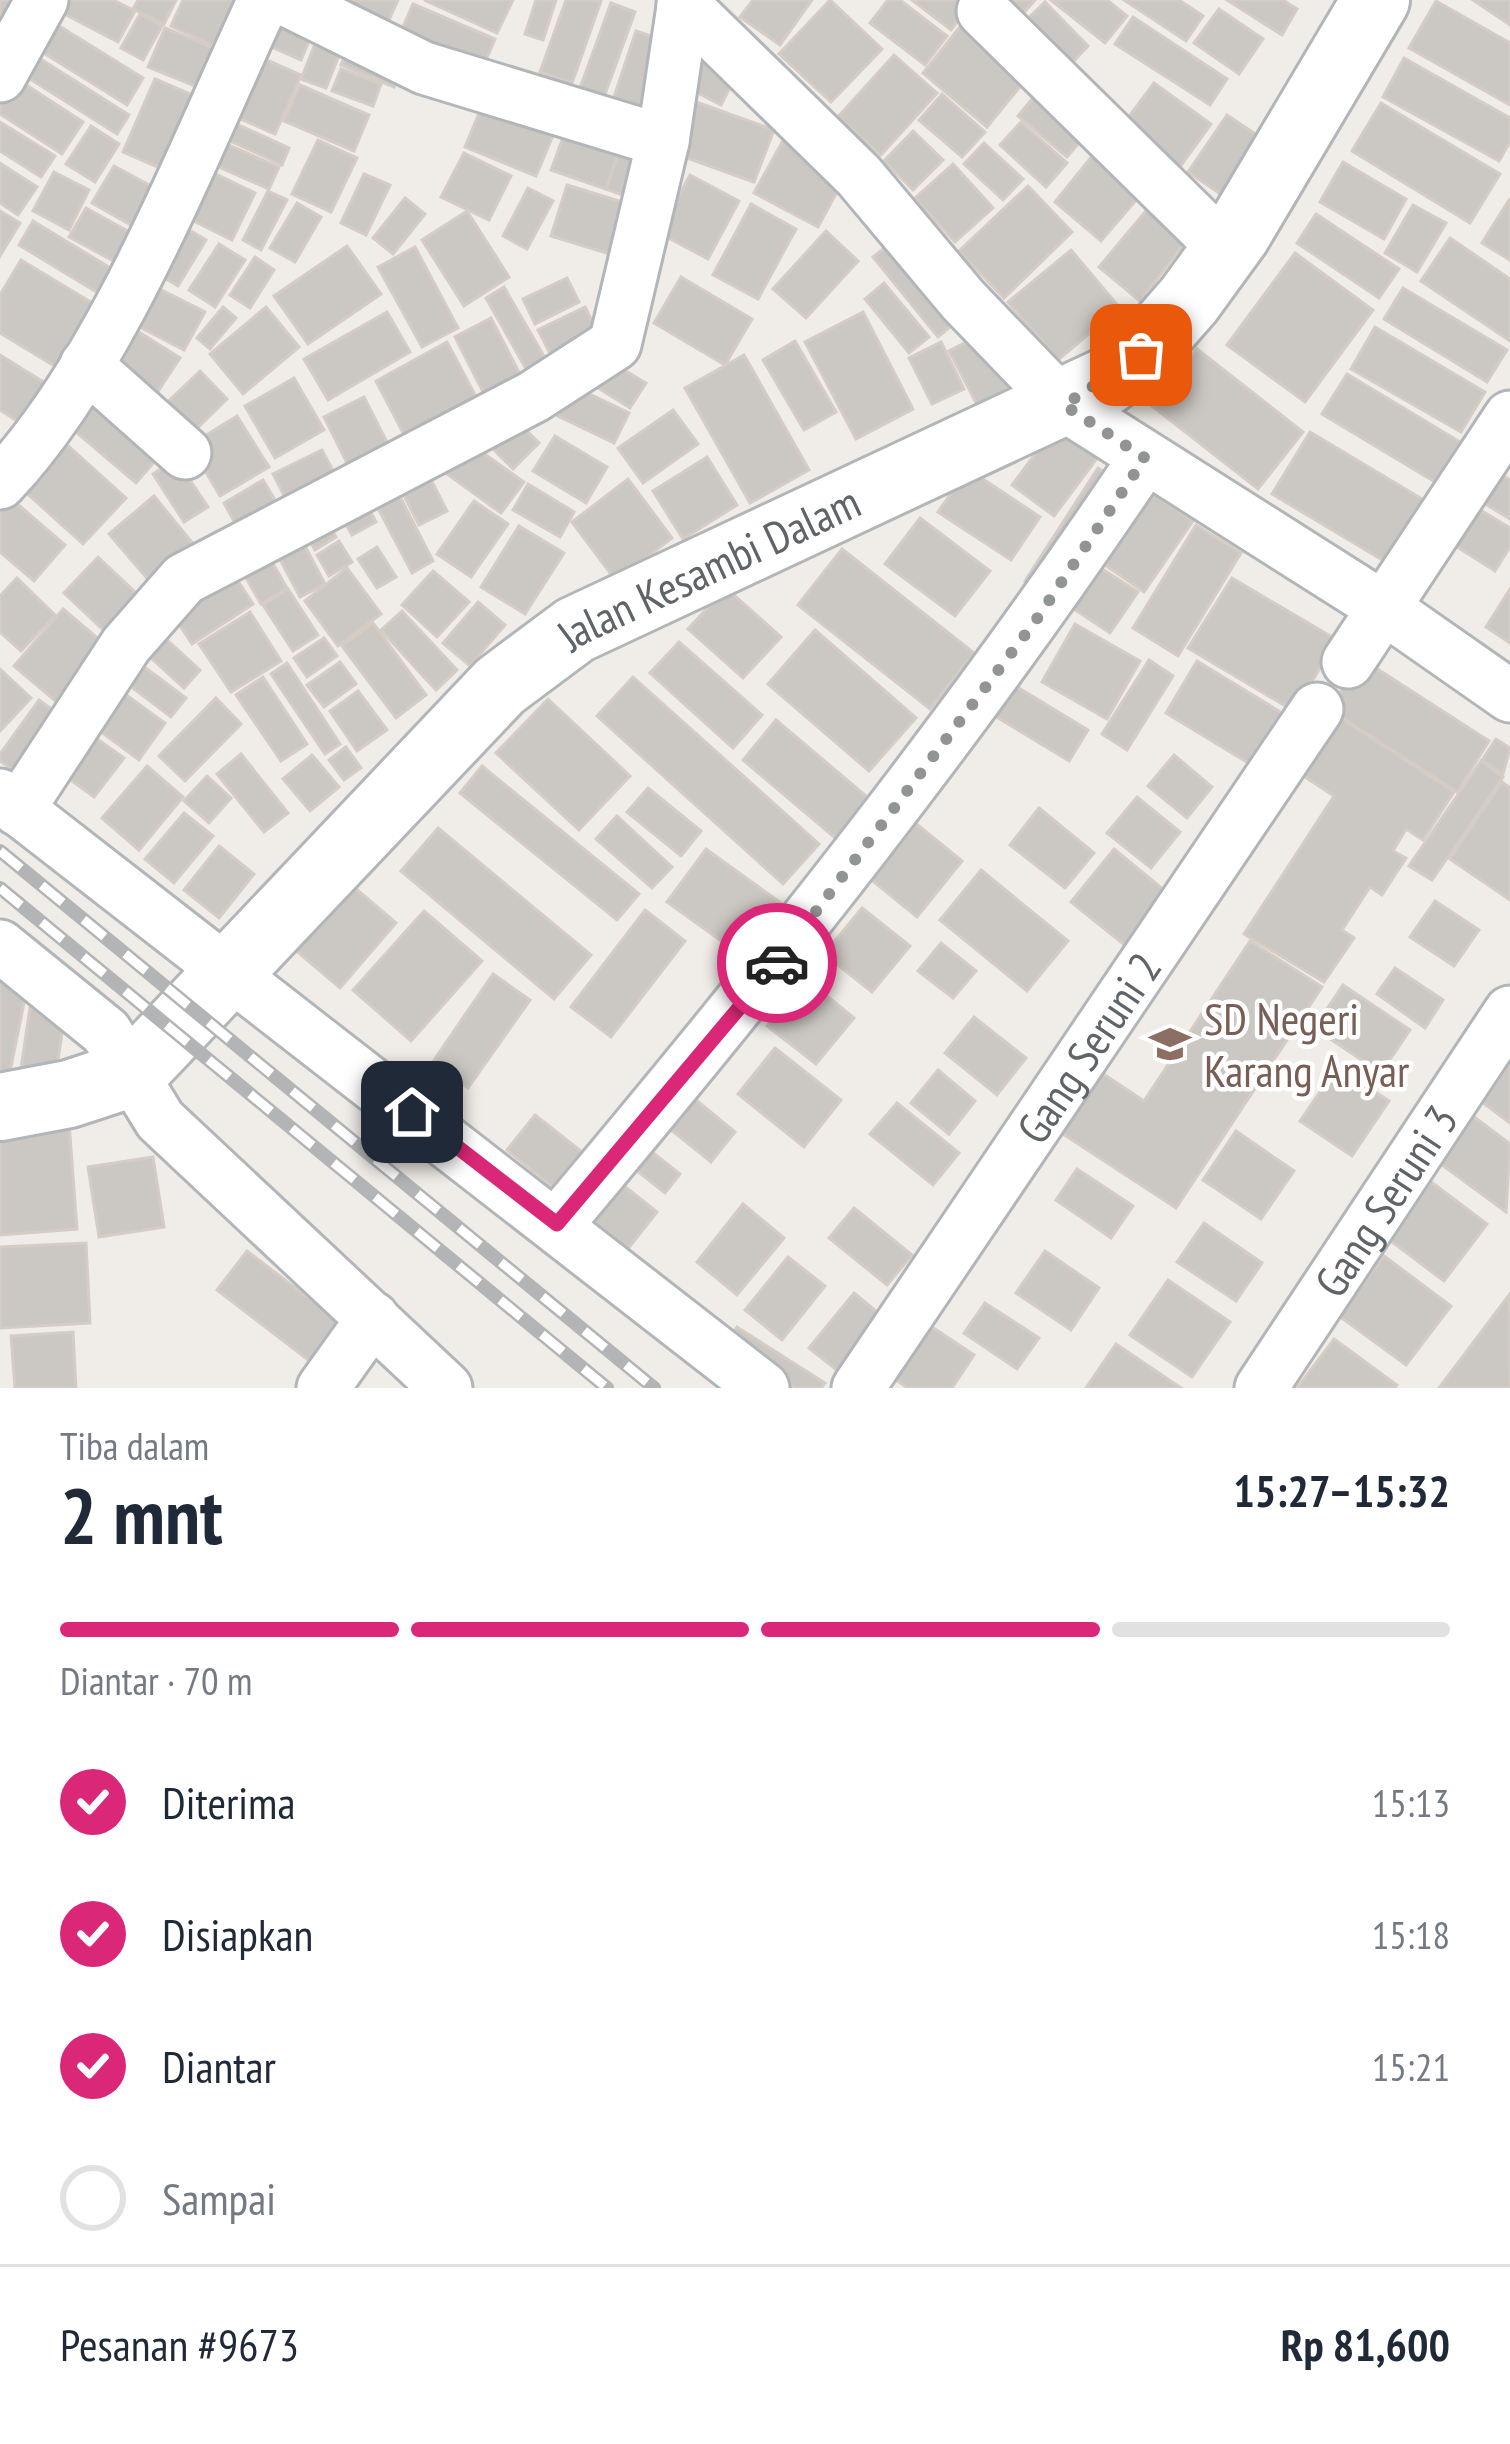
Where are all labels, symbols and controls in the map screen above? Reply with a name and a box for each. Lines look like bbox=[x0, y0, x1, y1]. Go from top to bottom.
pin bbox=[1090, 304, 1192, 406]
icon: bag bbox=[1108, 322, 1174, 388]
street label: Jalan Kesambi Dalam bbox=[543, 472, 869, 664]
courier bbox=[717, 903, 837, 1023]
icon: car bbox=[744, 930, 810, 996]
street label: Gang Seruni 2 bbox=[1003, 941, 1173, 1154]
place label: SD Negeri Karang Anyar bbox=[1204, 989, 1410, 1099]
school or university icon: SD Negeri Karang Anyar bbox=[1147, 1021, 1193, 1067]
pin bbox=[361, 1061, 463, 1163]
icon: home bbox=[379, 1079, 445, 1145]
street label: Gang Seruni 3 bbox=[1301, 1094, 1470, 1307]
text: Tiba dalam bbox=[60, 1420, 209, 1471]
text: 15:27–15:32 bbox=[1233, 1461, 1450, 1519]
text: 2 mnt bbox=[60, 1465, 223, 1566]
text: Diantar · 70 m bbox=[60, 1655, 252, 1706]
icon: check bbox=[60, 1769, 126, 1835]
text: Diterima bbox=[162, 1773, 295, 1831]
text: 15:13 bbox=[1372, 1777, 1450, 1828]
icon: check bbox=[60, 1901, 126, 1967]
text: Disiapkan bbox=[162, 1905, 313, 1963]
text: 15:18 bbox=[1372, 1909, 1450, 1960]
icon: check bbox=[60, 2033, 126, 2099]
text: Diantar bbox=[162, 2037, 276, 2095]
text: 15:21 bbox=[1372, 2041, 1450, 2092]
text: Sampai bbox=[162, 2169, 276, 2227]
text: Pesanan #9673 bbox=[60, 2315, 299, 2373]
text: Rp 81,600 bbox=[1281, 2315, 1450, 2373]

